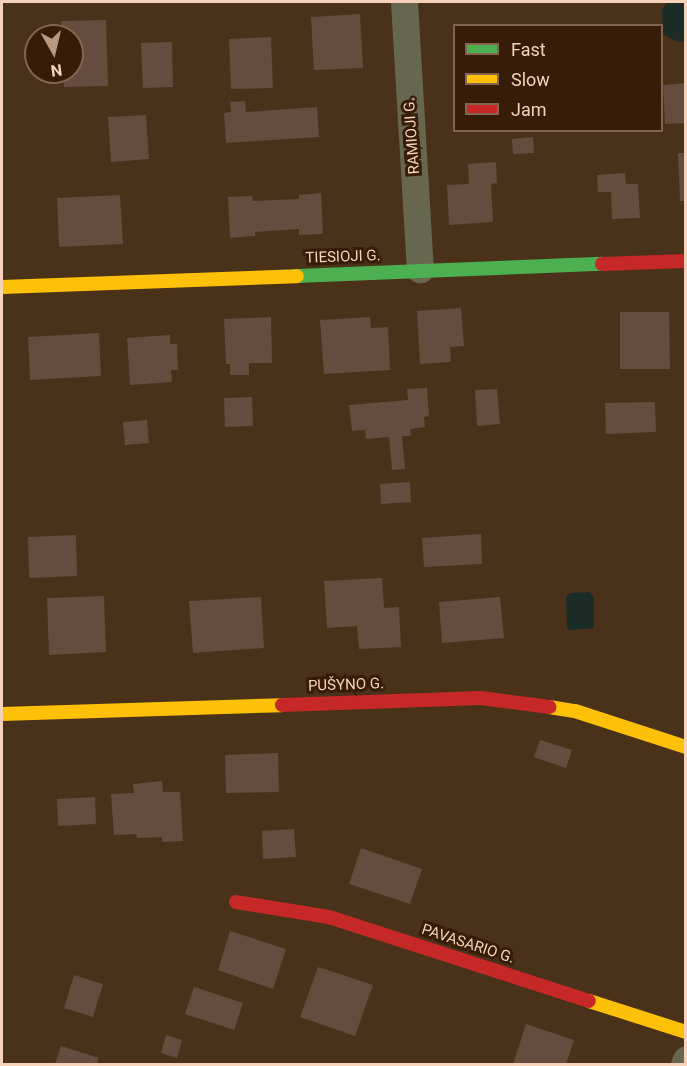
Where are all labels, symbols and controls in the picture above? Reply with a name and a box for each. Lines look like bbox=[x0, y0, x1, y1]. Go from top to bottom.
north arrow bbox=[24, 24, 84, 84]
legend bbox=[453, 24, 663, 132]
text: Fast bbox=[511, 39, 546, 60]
text: N bbox=[49, 60, 63, 81]
text: Slow bbox=[511, 69, 550, 90]
street label: RAMIOJI G. bbox=[400, 97, 424, 175]
text: Jam bbox=[511, 99, 547, 120]
street label: TIESIOJI G. bbox=[305, 247, 381, 267]
street label: PUŠYNO G. bbox=[308, 675, 384, 695]
street label: PAVASARIO G. bbox=[419, 921, 517, 967]

